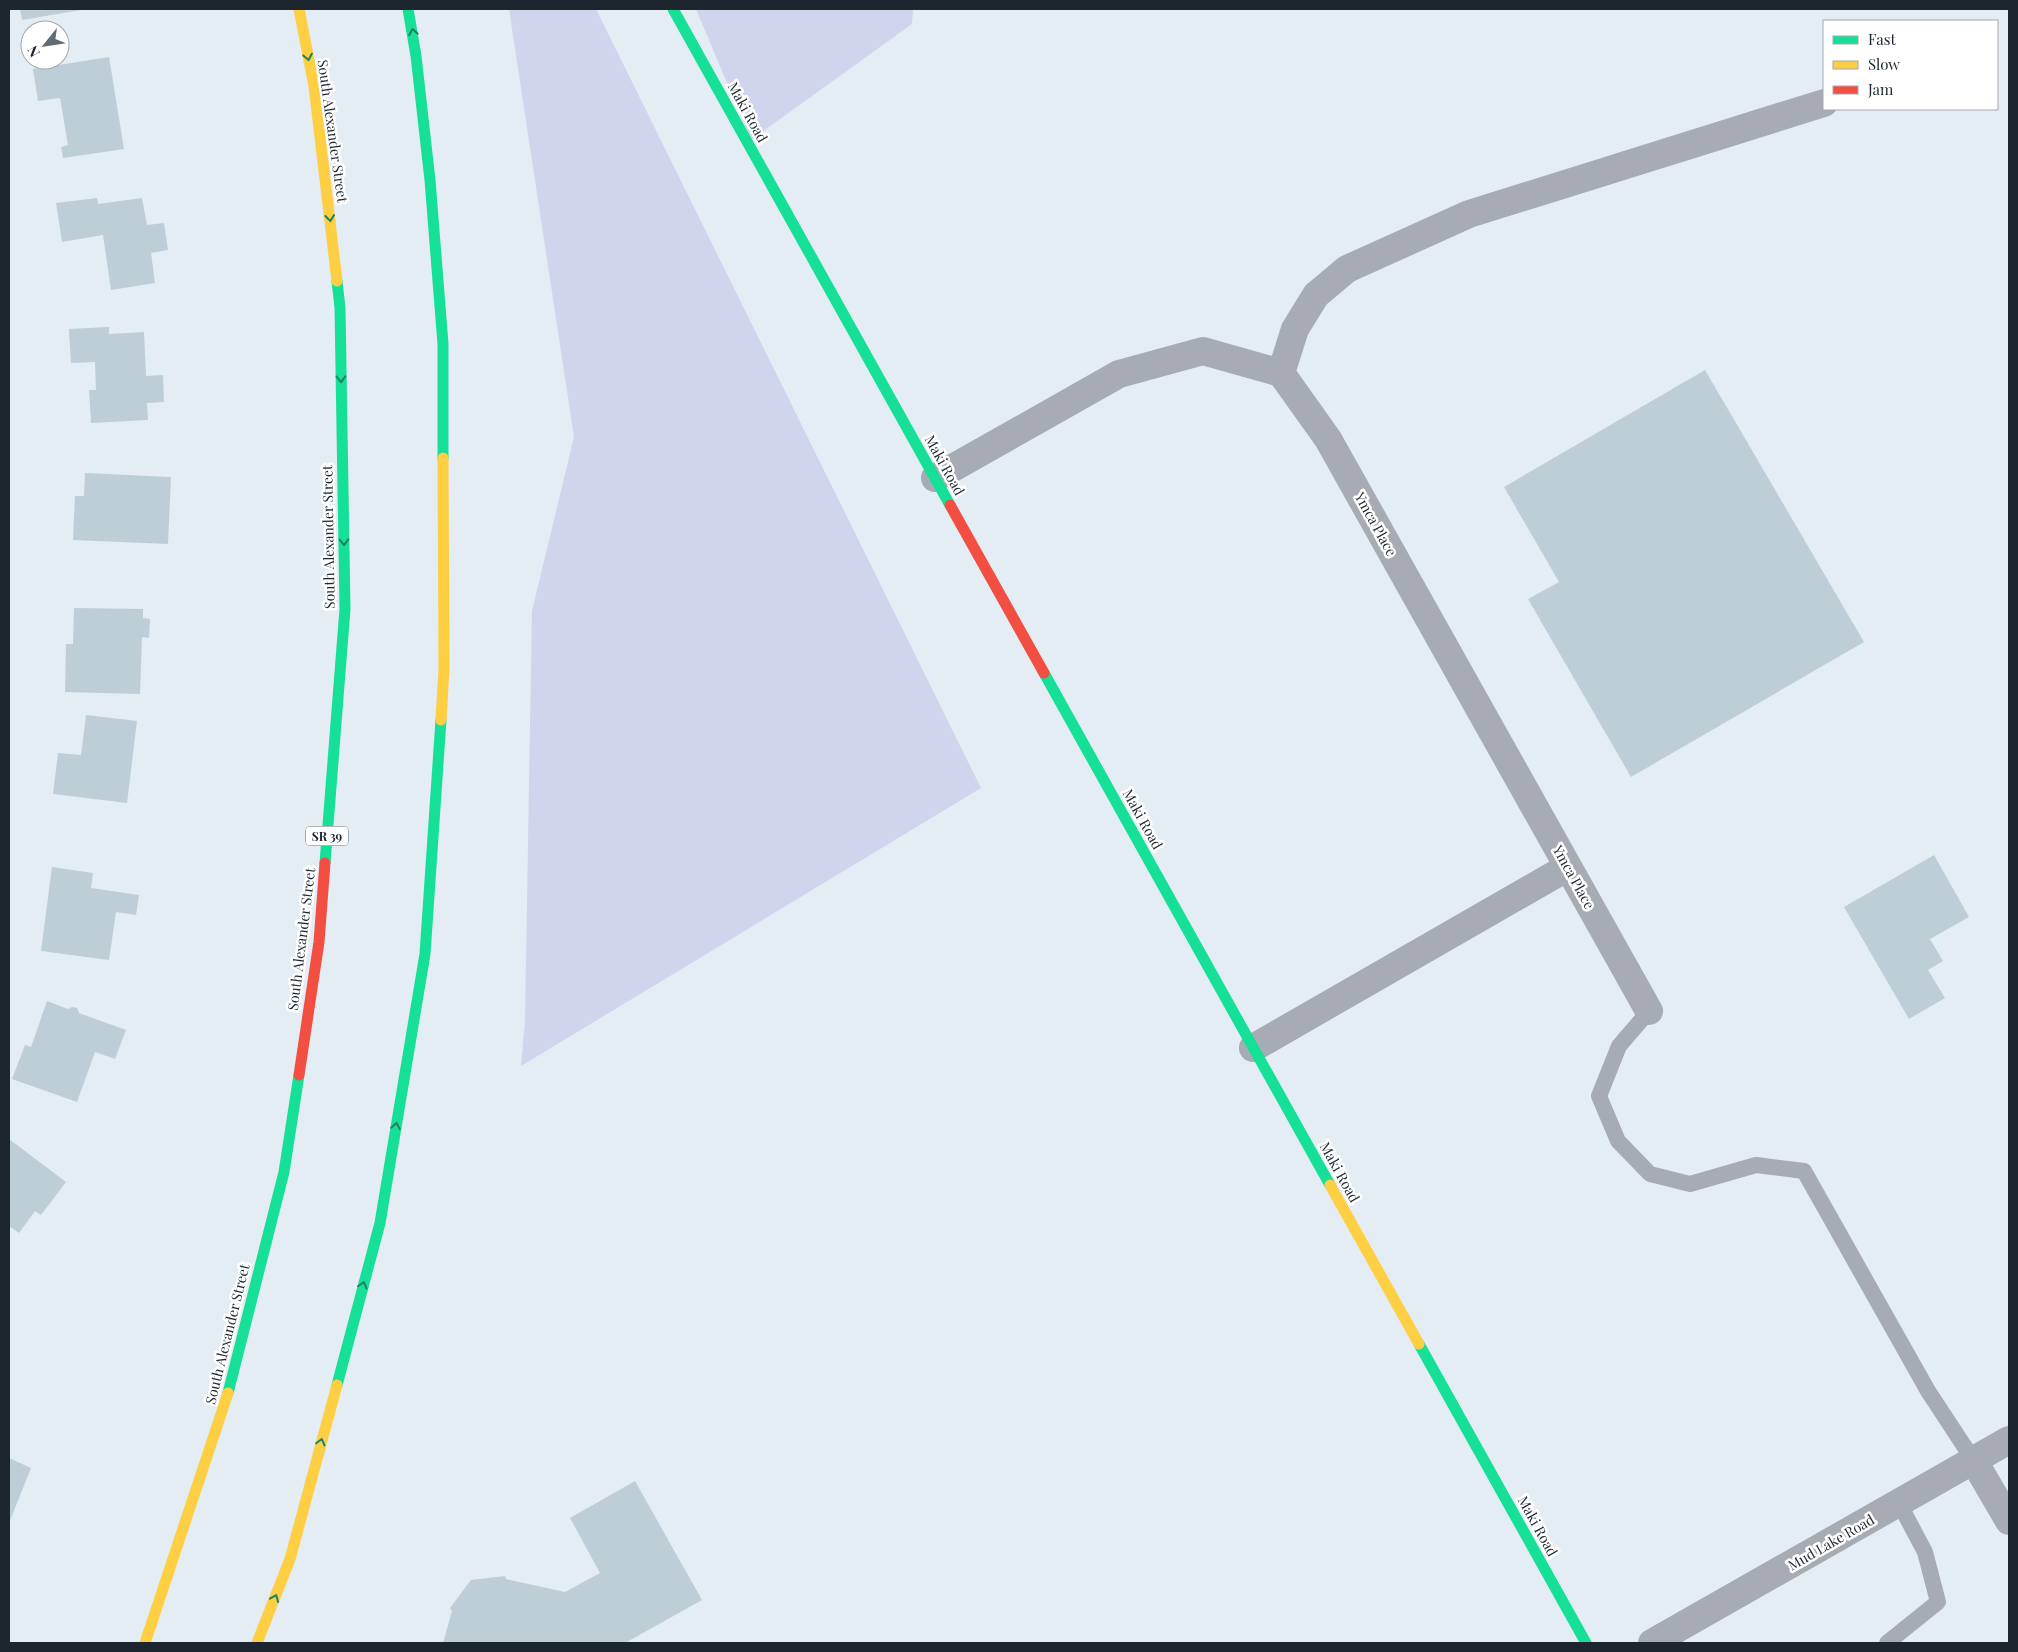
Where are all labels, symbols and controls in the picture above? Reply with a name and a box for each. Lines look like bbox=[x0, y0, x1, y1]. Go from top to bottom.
north arrow bbox=[20, 20, 70, 70]
legend bbox=[1823, 20, 1998, 110]
one-way arrow bbox=[408, 28, 418, 37]
text: Fast bbox=[1868, 29, 1897, 49]
text: N bbox=[23, 43, 44, 61]
one-way arrow bbox=[302, 52, 313, 61]
text: Slow bbox=[1868, 54, 1900, 74]
street label: South Alexander Street bbox=[314, 58, 353, 205]
street label: Maki Road bbox=[724, 78, 772, 146]
text: Jam bbox=[1867, 79, 1894, 99]
one-way arrow bbox=[324, 214, 335, 222]
one-way arrow bbox=[336, 376, 347, 384]
street label: Maki Road bbox=[921, 431, 969, 499]
street label: South Alexander Street bbox=[317, 464, 339, 609]
street label: Ymca Place bbox=[1350, 488, 1401, 559]
one-way arrow bbox=[339, 538, 349, 546]
street label: Maki Road bbox=[1119, 785, 1167, 853]
road number: SR 39 bbox=[306, 826, 348, 846]
street label: Ymca Place bbox=[1548, 841, 1599, 912]
street label: South Alexander Street bbox=[283, 865, 319, 1012]
one-way arrow bbox=[390, 1122, 400, 1131]
street label: Maki Road bbox=[1316, 1138, 1364, 1206]
street label: South Alexander Street bbox=[200, 1261, 254, 1406]
one-way arrow bbox=[357, 1281, 368, 1290]
one-way arrow bbox=[315, 1438, 326, 1447]
street label: Maki Road bbox=[1514, 1492, 1562, 1560]
street label: Mud Lake Road bbox=[1784, 1510, 1878, 1574]
one-way arrow bbox=[269, 1594, 279, 1603]

